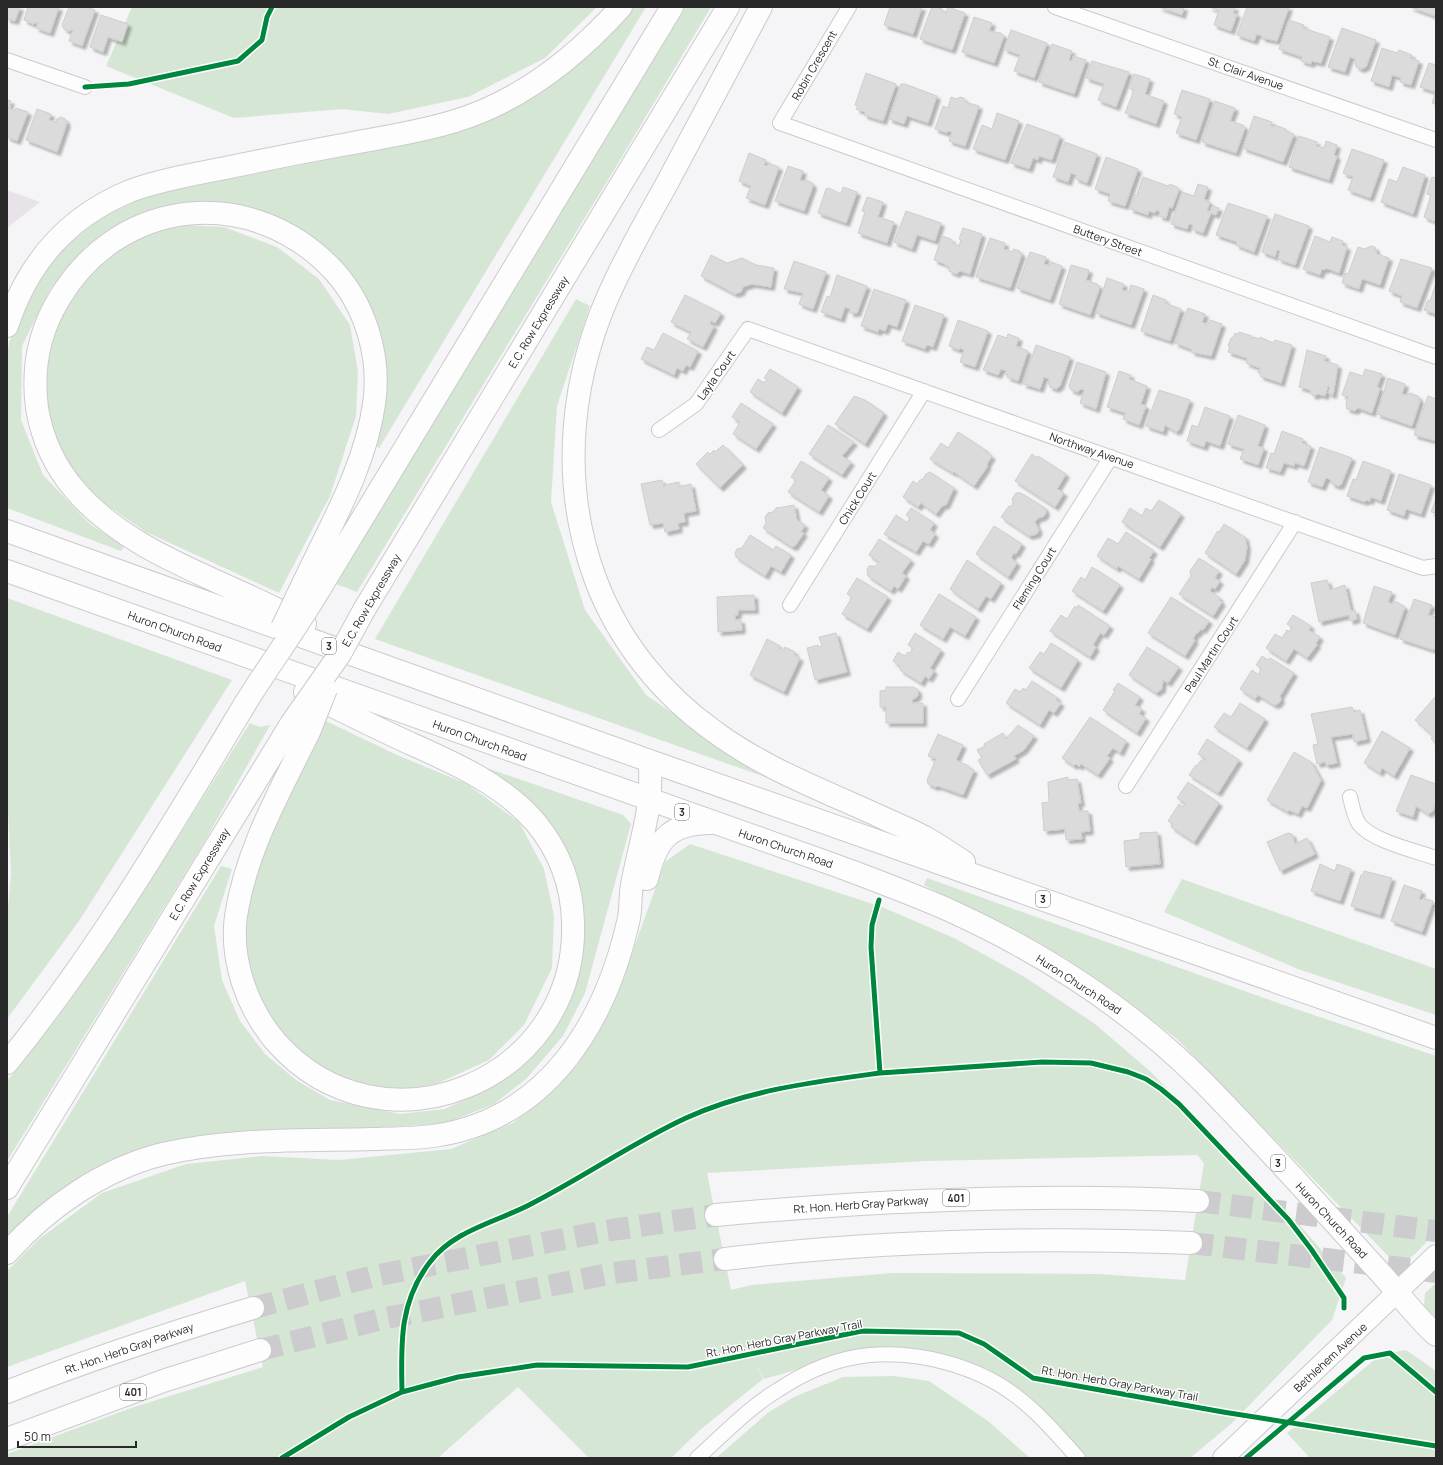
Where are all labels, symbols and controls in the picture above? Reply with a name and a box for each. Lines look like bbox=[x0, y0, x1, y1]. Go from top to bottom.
street label: Robin Crescent bbox=[788, 27, 840, 103]
street label: St. Clair Avenue bbox=[1206, 53, 1286, 93]
street label: Buttery Street bbox=[1072, 221, 1144, 259]
street label: E.C. Row Expressway bbox=[504, 273, 572, 371]
street label: Layla Court bbox=[693, 347, 739, 403]
street label: Northway Avenue bbox=[1048, 429, 1137, 472]
street label: Chick Court bbox=[835, 469, 879, 527]
street label: Fleming Court bbox=[1009, 544, 1059, 612]
street label: E.C. Row Expressway bbox=[338, 551, 404, 649]
street label: Huron Church Road bbox=[126, 607, 224, 655]
street label: Paul Martin Court bbox=[1181, 613, 1241, 695]
road number: 3 bbox=[322, 638, 336, 654]
street label: Huron Church Road bbox=[431, 716, 529, 764]
road number: 3 bbox=[675, 804, 689, 820]
street label: E.C. Row Expressway bbox=[165, 825, 233, 923]
street label: Huron Church Road bbox=[737, 825, 835, 871]
road number: 3 bbox=[1036, 891, 1050, 907]
street label: Huron Church Road bbox=[1033, 951, 1125, 1017]
road number: 3 bbox=[1271, 1155, 1285, 1171]
street label: Huron Church Road bbox=[1293, 1179, 1371, 1261]
road number: 401 bbox=[943, 1190, 969, 1206]
street label: Rt. Hon. Herb Gray Parkway bbox=[793, 1192, 929, 1216]
street label: Rt. Hon. Herb Gray Parkway Trail bbox=[705, 1316, 863, 1360]
street label: Rt. Hon. Herb Gray Parkway bbox=[63, 1319, 196, 1377]
street label: Bethlehem Avenue bbox=[1290, 1319, 1370, 1395]
street label: Rt. Hon. Herb Gray Parkway Trail bbox=[1041, 1362, 1199, 1404]
road number: 401 bbox=[120, 1384, 146, 1400]
scale bar bbox=[18, 1423, 136, 1449]
text: 50 m bbox=[24, 1428, 51, 1445]

